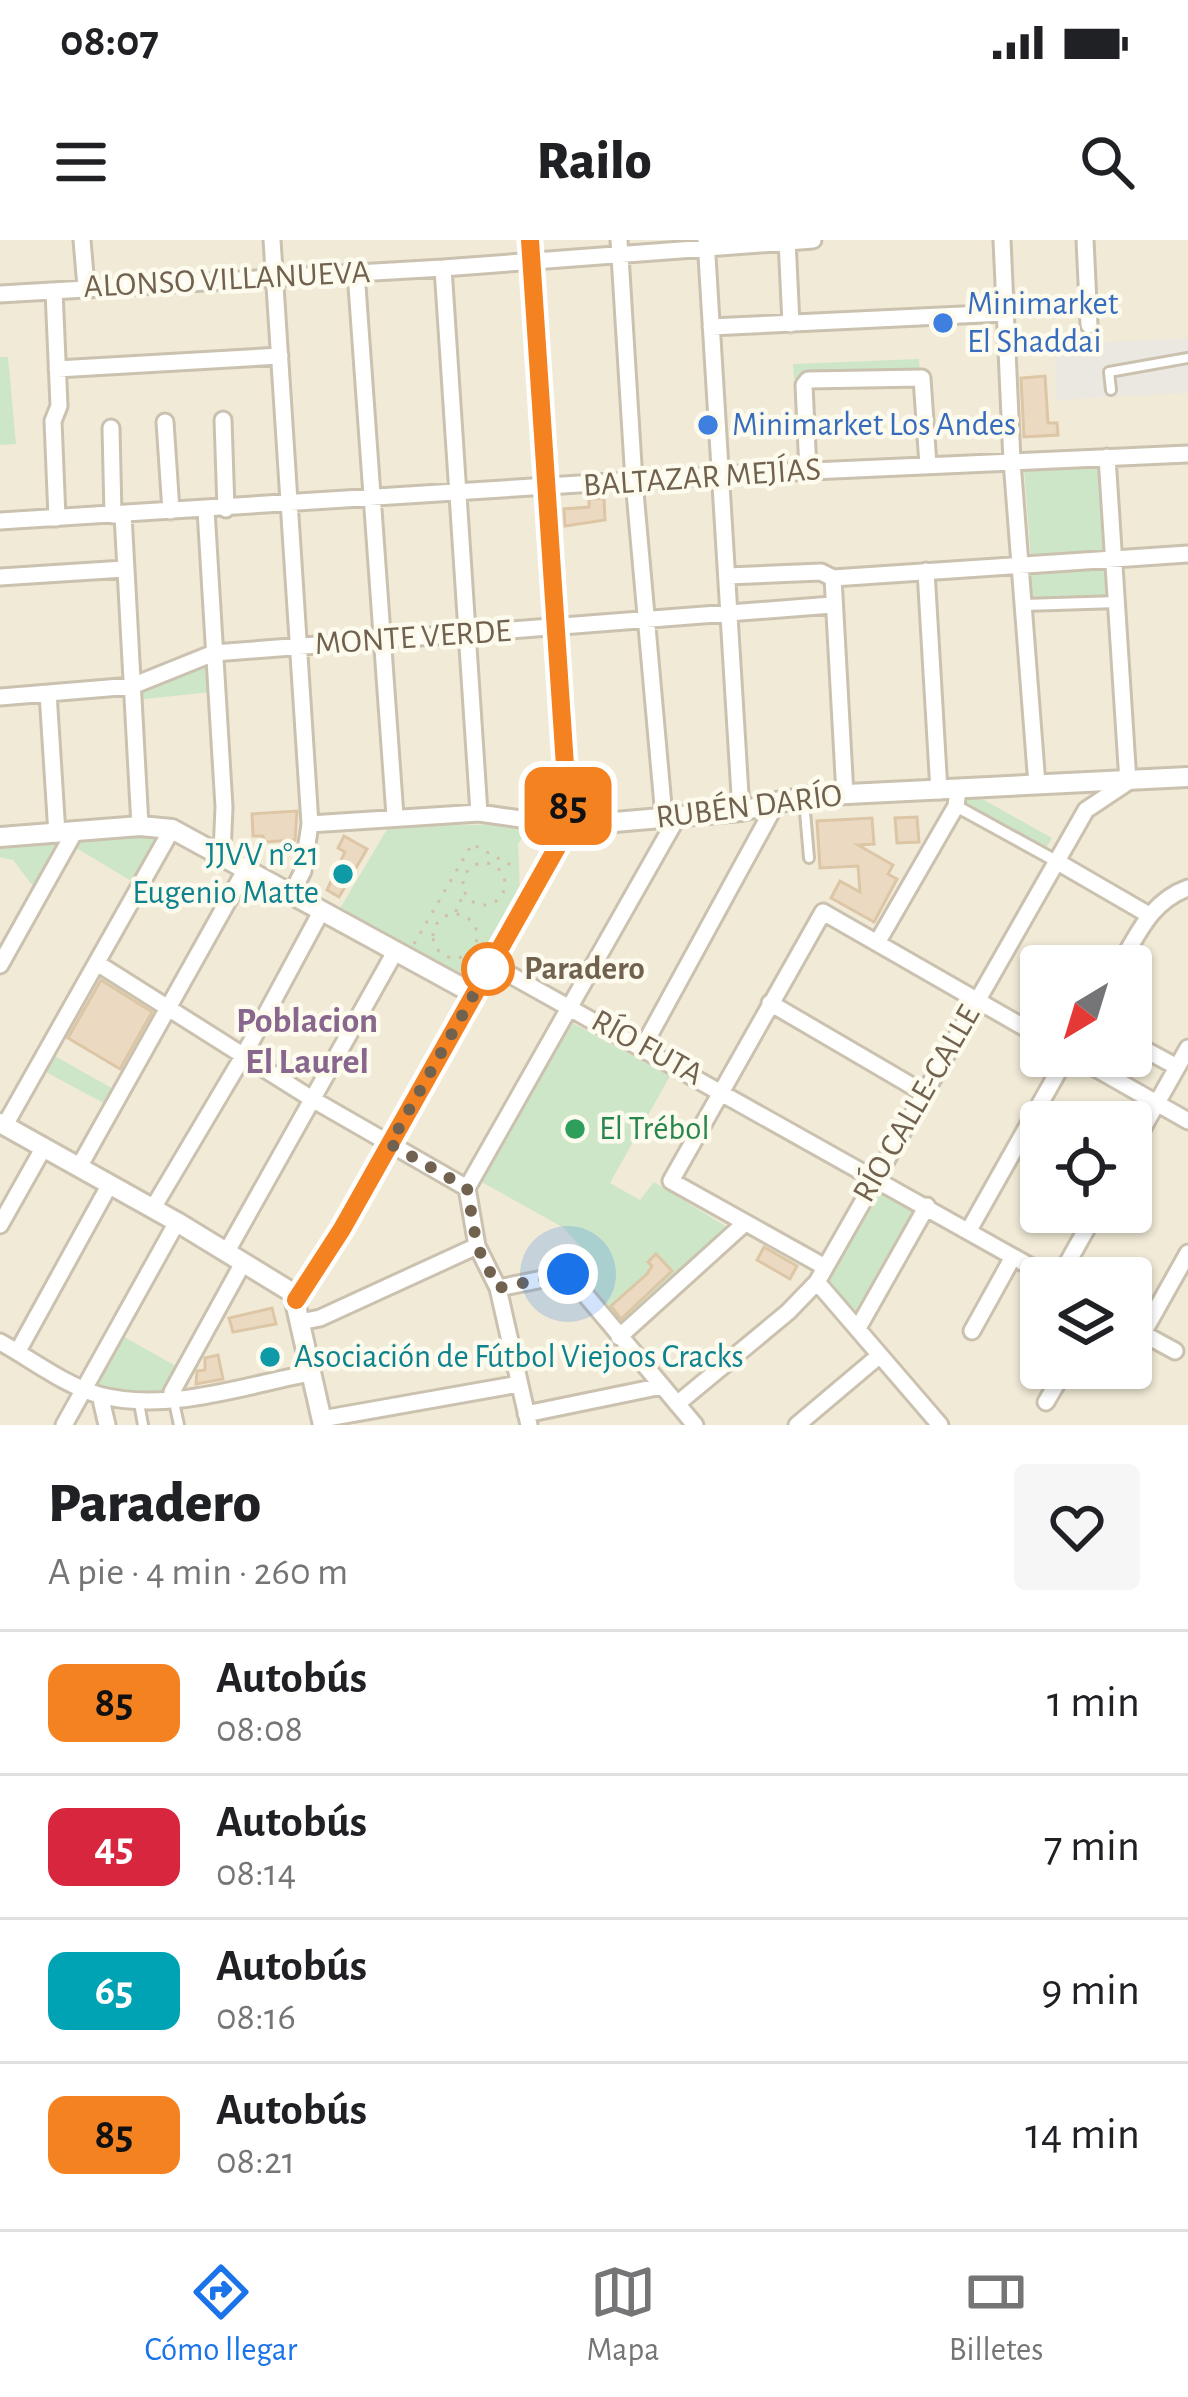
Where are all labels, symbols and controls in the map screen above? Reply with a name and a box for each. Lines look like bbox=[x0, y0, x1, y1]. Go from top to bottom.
text: 08:07 bbox=[60, 19, 159, 64]
icon: menu bbox=[48, 129, 114, 195]
icon: search bbox=[1074, 129, 1140, 195]
text: Railo bbox=[537, 135, 651, 189]
street label: ALONSO VILLANUEVA bbox=[83, 256, 371, 304]
place label: Minimarket El Shaddai bbox=[967, 288, 1119, 359]
marker: Minimarket El Shaddai bbox=[930, 310, 956, 336]
place label: Minimarket Los Andes bbox=[732, 409, 1016, 442]
marker: Minimarket Los Andes bbox=[695, 412, 721, 438]
street label: BALTAZAR MEJÍAS bbox=[582, 449, 822, 503]
street label: MONTE VERDE bbox=[314, 615, 512, 661]
line badge: 85 bbox=[514, 767, 622, 845]
street label: RUBÉN DARÍO bbox=[653, 775, 844, 835]
text: 85 bbox=[549, 785, 587, 827]
place label: JJVV n°21 Eugenio Matte bbox=[132, 839, 319, 910]
marker: JJVV n°21 Eugenio Matte bbox=[330, 861, 356, 887]
marker: Paradero bbox=[463, 944, 513, 994]
north arrow bbox=[1020, 945, 1152, 1077]
map controls bbox=[1020, 945, 1152, 1389]
place label: Paradero bbox=[524, 953, 645, 986]
street label: RÍO CALLE-CALLE bbox=[844, 998, 987, 1208]
street label: RÍO FUTA bbox=[586, 1001, 710, 1092]
district label: Poblacion El Laurel bbox=[236, 1003, 378, 1080]
button: locate bbox=[1020, 1101, 1152, 1233]
place label: El Trébol bbox=[599, 1113, 710, 1146]
marker: El Trébol bbox=[562, 1116, 588, 1142]
your location bbox=[538, 1244, 598, 1304]
button: layers bbox=[1020, 1257, 1152, 1389]
place label: Asociación de Fútbol Viejoos Cracks bbox=[294, 1341, 744, 1374]
marker: Asociación de Fútbol Viejoos Cracks bbox=[257, 1344, 283, 1370]
button: heart bbox=[1014, 1464, 1140, 1590]
text: Paradero bbox=[48, 1475, 261, 1532]
text: A pie · 4 min · 260 m bbox=[48, 1553, 348, 1592]
text: Autobús bbox=[216, 1656, 367, 1701]
text: 1 min bbox=[1047, 1680, 1140, 1725]
text: 85 bbox=[95, 1682, 133, 1724]
text: 08:08 bbox=[216, 1710, 303, 1749]
text: Autobús bbox=[216, 1800, 367, 1845]
text: 7 min bbox=[1044, 1824, 1140, 1869]
text: 45 bbox=[94, 1826, 134, 1868]
text: 08:14 bbox=[216, 1854, 296, 1893]
text: Autobús bbox=[216, 1944, 367, 1989]
text: 9 min bbox=[1041, 1968, 1140, 2013]
text: 65 bbox=[95, 1970, 133, 2012]
text: 08:16 bbox=[216, 1998, 296, 2037]
text: Autobús bbox=[216, 2088, 367, 2133]
text: 14 min bbox=[1025, 2112, 1140, 2157]
text: 85 bbox=[95, 2114, 133, 2156]
text: 08:21 bbox=[216, 2142, 295, 2181]
tab: Cómo llegar bbox=[145, 2259, 297, 2371]
tab: Mapa bbox=[587, 2259, 660, 2371]
tab: Billetes bbox=[949, 2259, 1043, 2371]

